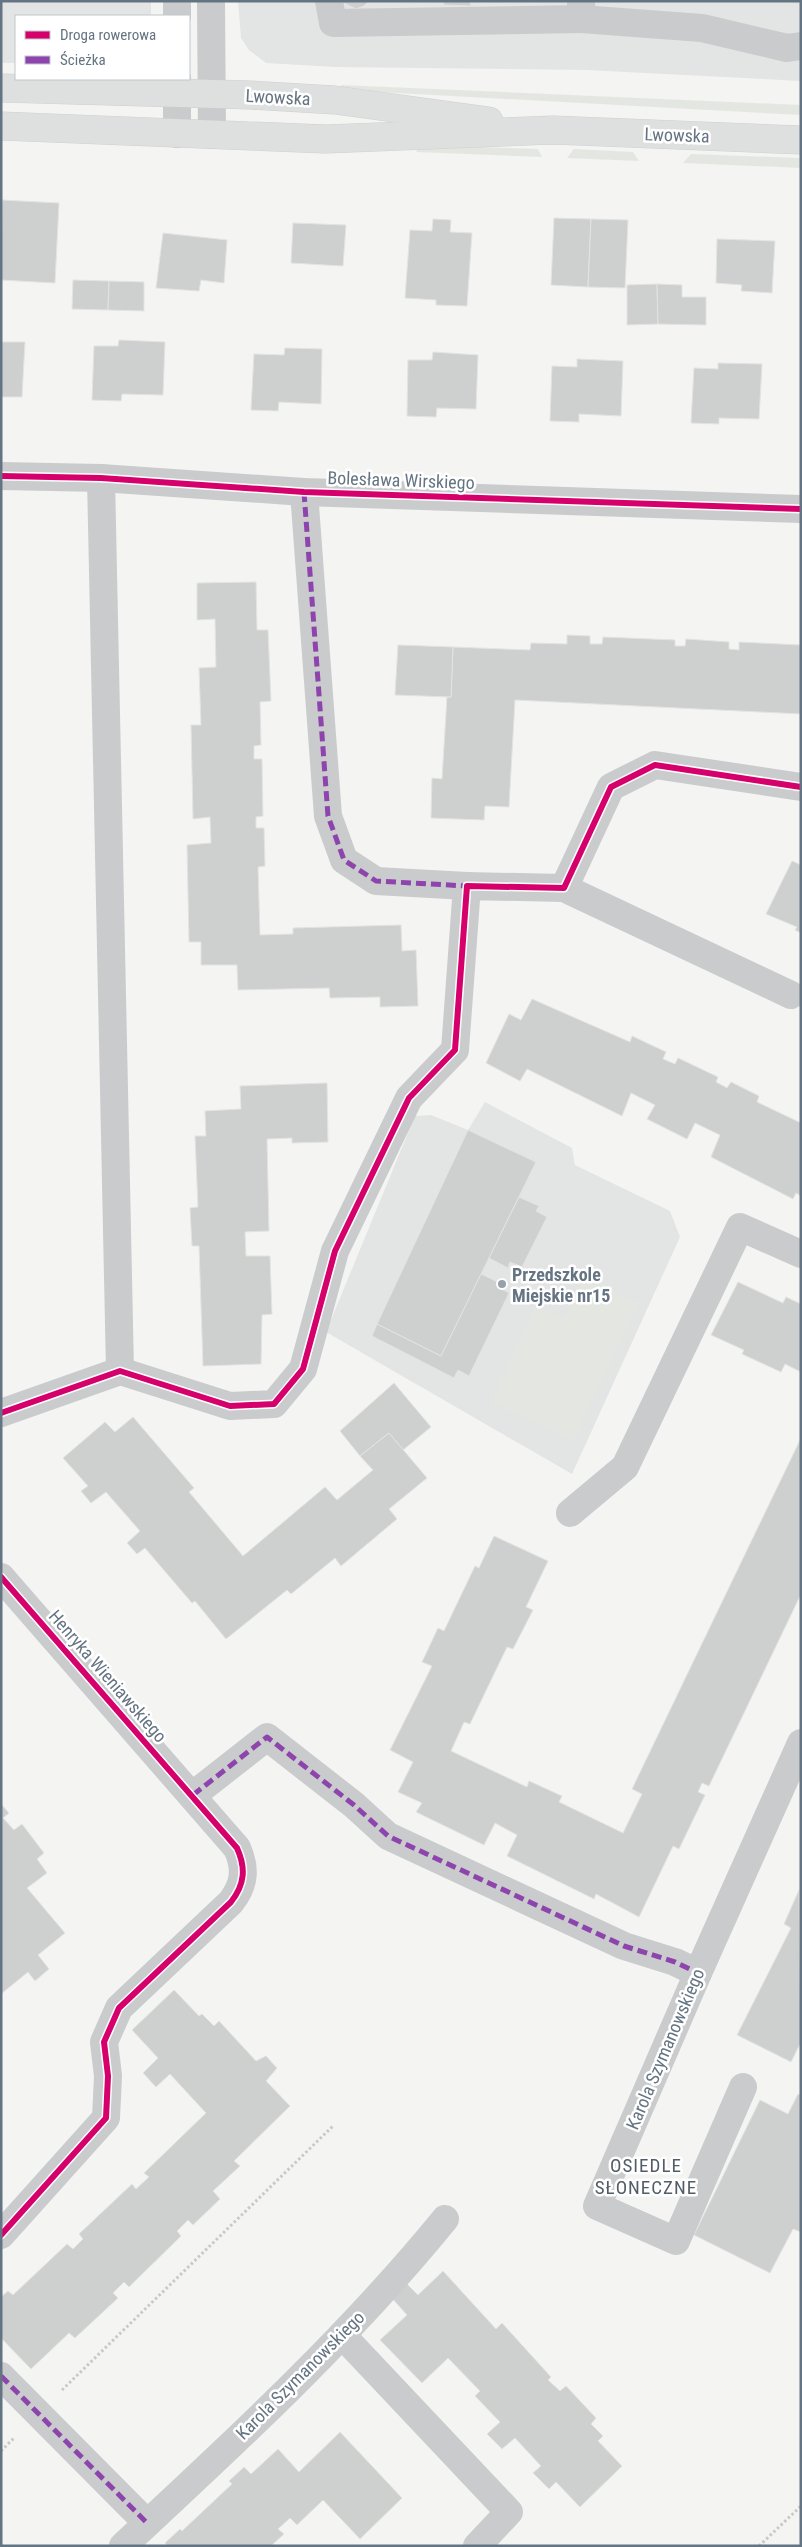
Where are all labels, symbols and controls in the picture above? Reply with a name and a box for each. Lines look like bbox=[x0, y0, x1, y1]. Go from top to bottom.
legend bbox=[15, 15, 190, 80]
text: Droga rowerowa bbox=[60, 26, 156, 44]
text: Ścieżka bbox=[60, 51, 106, 69]
street label: Lwowska bbox=[245, 85, 311, 109]
street label: Lwowska bbox=[644, 123, 710, 147]
street label: Bolesława Wirskiego bbox=[327, 467, 475, 493]
place label: Przedszkole Miejskie nr15 bbox=[512, 1264, 610, 1306]
marker: Przedszkole Miejskie nr15 bbox=[496, 1278, 508, 1290]
street label: Henryka Wieniawskiego bbox=[45, 1605, 171, 1747]
street label: Karola Szymanowskiego bbox=[622, 1965, 708, 2133]
district label: OSIEDLE SŁONECZNE bbox=[595, 2154, 697, 2199]
street label: Karola Szymanowskiego bbox=[231, 2306, 369, 2444]

